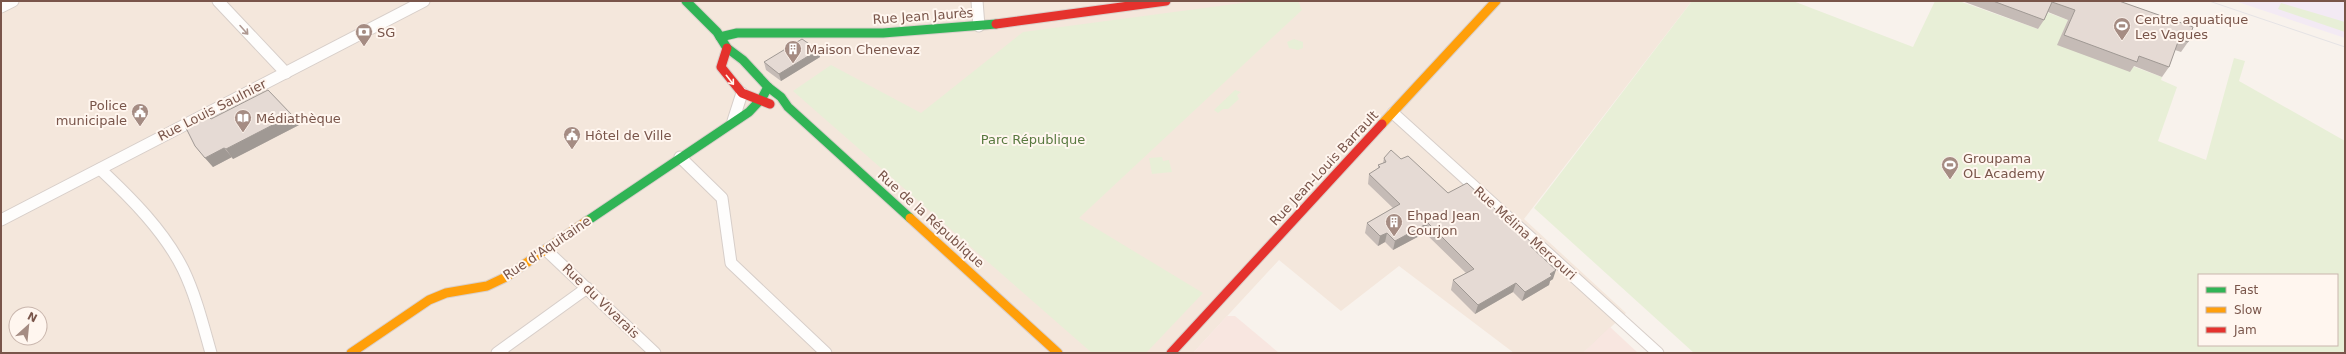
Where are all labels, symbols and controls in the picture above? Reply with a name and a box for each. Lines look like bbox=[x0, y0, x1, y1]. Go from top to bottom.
street label: Rue Jean Jaurès bbox=[872, 5, 974, 27]
place label: Centre aquatique Les Vagues bbox=[2135, 12, 2248, 42]
sports icon: Centre aquatique Les Vagues bbox=[2112, 16, 2132, 41]
bank icon: SG bbox=[354, 22, 374, 47]
one-way arrow bbox=[239, 25, 249, 35]
place label: SG bbox=[377, 25, 395, 40]
building icon: Maison Chenevaz bbox=[783, 39, 803, 64]
place label: Maison Chenevaz bbox=[806, 42, 920, 57]
one-way arrow bbox=[726, 74, 735, 85]
street label: Rue Louis Saulnier bbox=[155, 76, 269, 144]
place label: Police municipale bbox=[56, 98, 127, 128]
public building icon: Police municipale bbox=[130, 102, 150, 127]
street label: Rue Jean-Louis Barrault bbox=[1267, 107, 1381, 229]
library icon: Médiathèque bbox=[233, 108, 253, 133]
place label: Médiathèque bbox=[256, 111, 341, 126]
public building icon: Hôtel de Ville bbox=[562, 125, 582, 150]
place label: Hôtel de Ville bbox=[585, 128, 671, 143]
park label: Parc République bbox=[981, 132, 1085, 147]
place label: Groupama OL Academy bbox=[1963, 151, 2045, 181]
sports icon: Groupama OL Academy bbox=[1940, 155, 1960, 180]
street label: Rue de la République bbox=[875, 167, 987, 271]
street label: Rue Mélina Mercouri bbox=[1471, 183, 1579, 283]
place label: Ehpad Jean Courjon bbox=[1407, 208, 1480, 238]
building icon: Ehpad Jean Courjon bbox=[1384, 212, 1404, 237]
street label: Rue d'Aquitaine bbox=[500, 213, 594, 283]
street label: Rue du Vivarais bbox=[559, 261, 643, 342]
legend bbox=[2198, 274, 2338, 346]
text: Fast bbox=[2234, 283, 2258, 297]
text: Slow bbox=[2234, 303, 2262, 317]
north arrow bbox=[8, 306, 48, 346]
text: N bbox=[25, 310, 39, 325]
text: Jam bbox=[2233, 323, 2257, 337]

